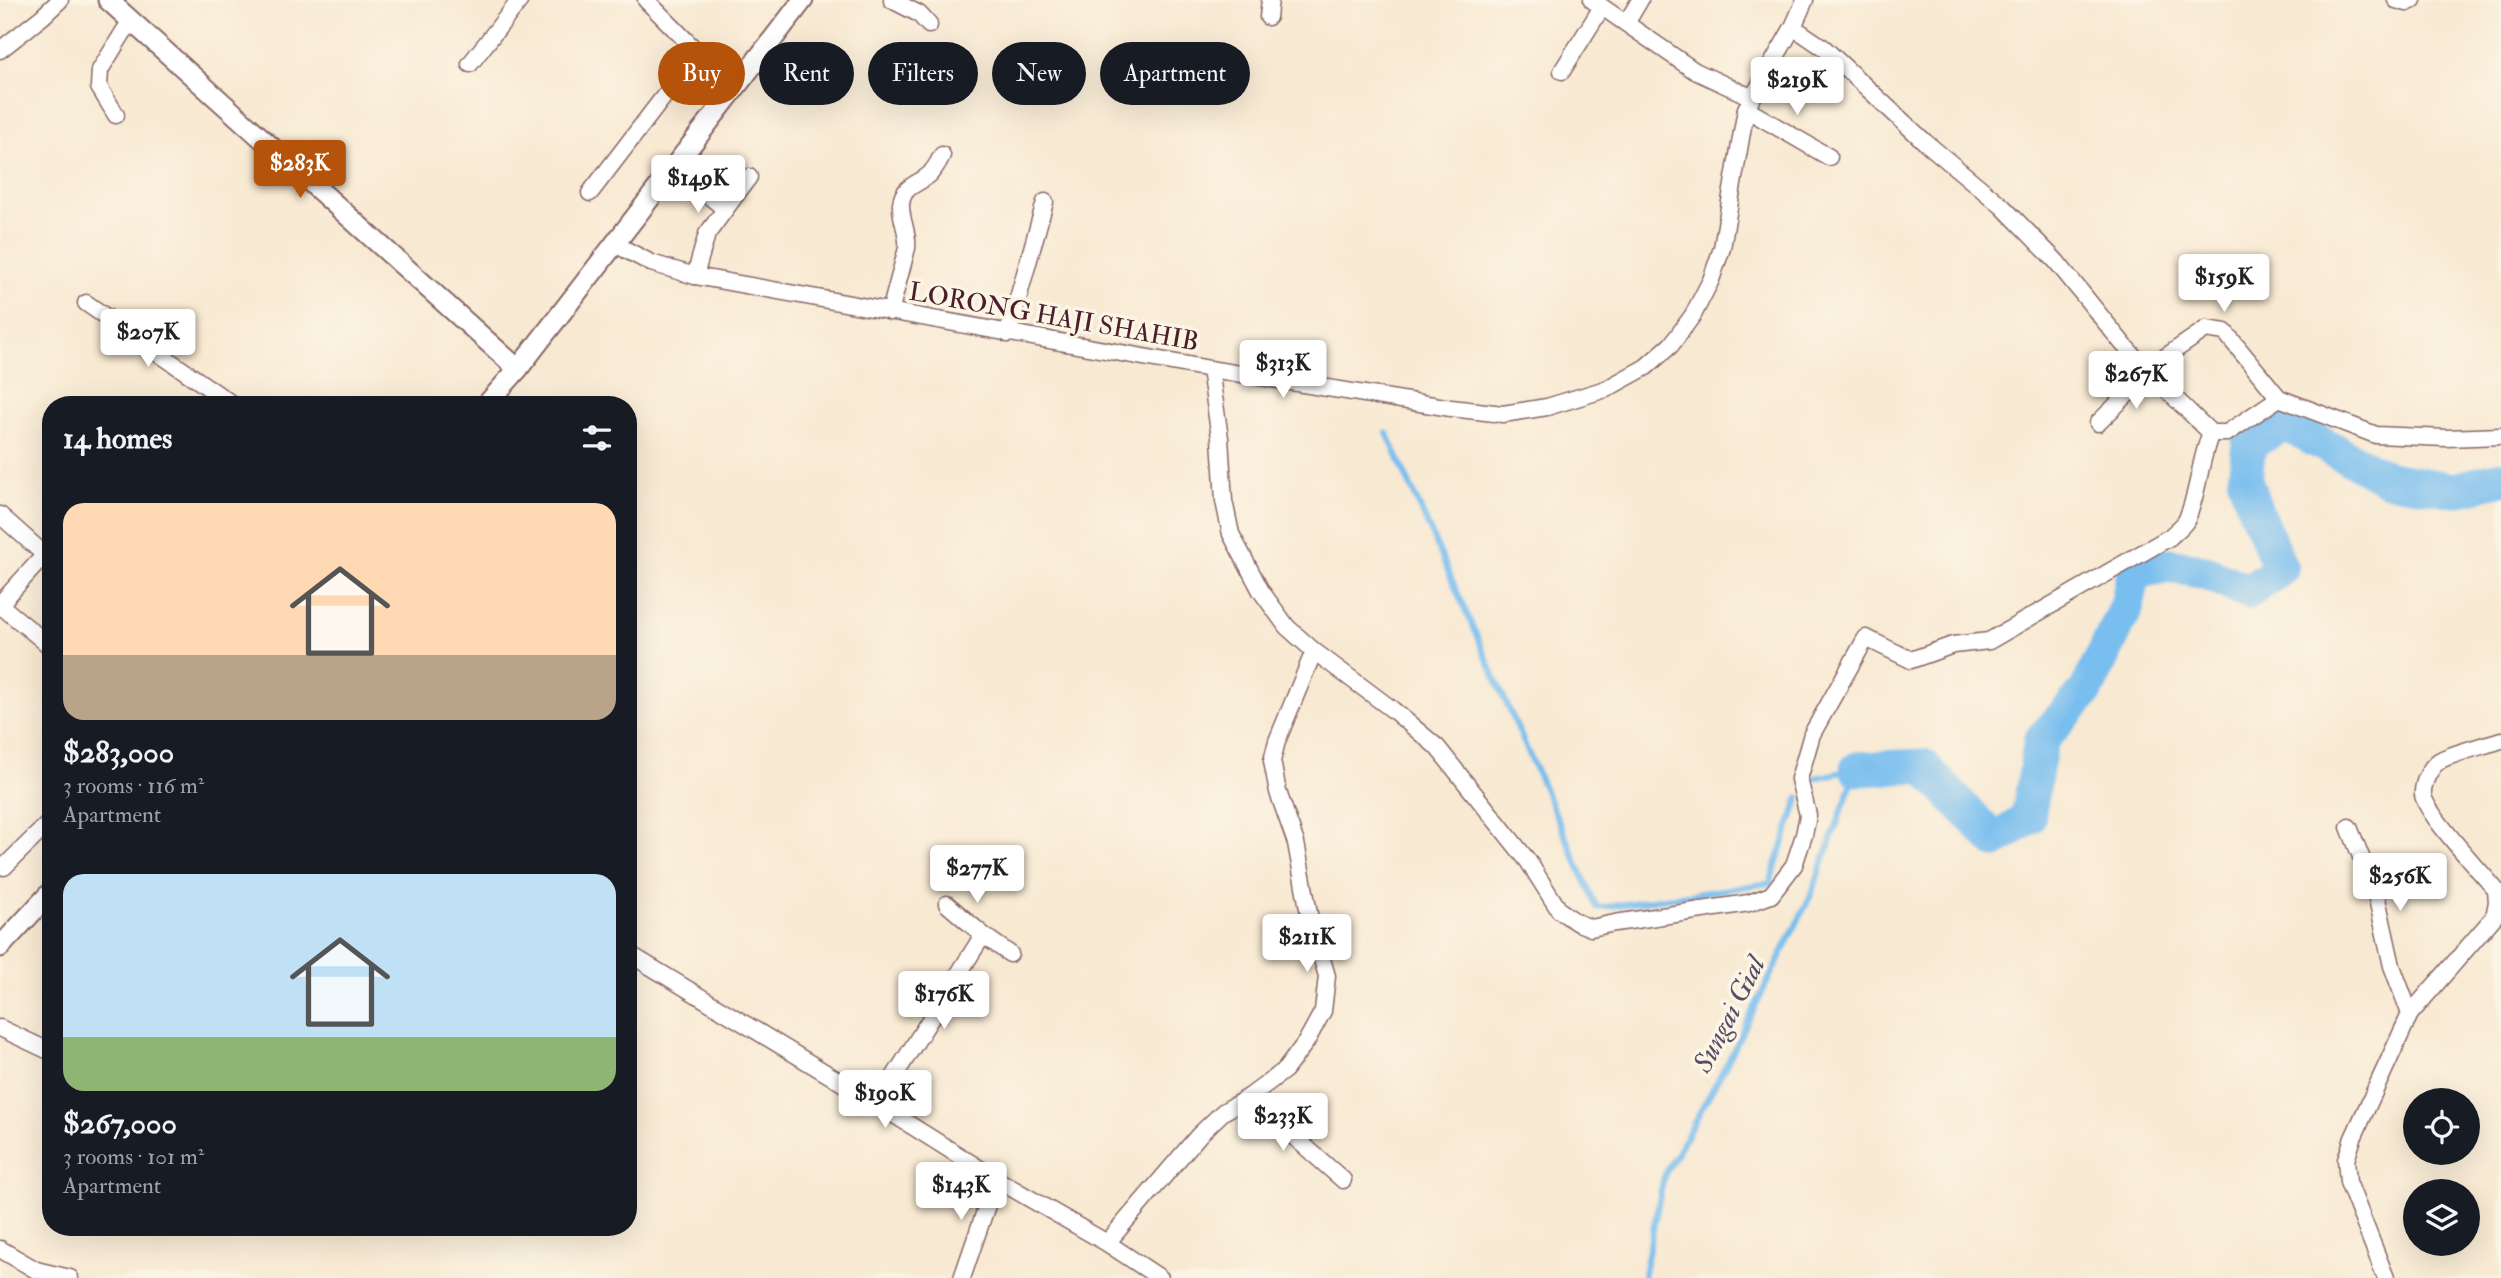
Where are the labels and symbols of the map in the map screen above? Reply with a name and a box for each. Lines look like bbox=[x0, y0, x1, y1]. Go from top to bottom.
pin: $219K bbox=[1748, 58, 1846, 117]
pin: $283K bbox=[251, 140, 349, 200]
pin: $149K bbox=[649, 156, 747, 215]
pin: $159K bbox=[2175, 254, 2273, 314]
street label: LORONG HAJI SHAHIB bbox=[906, 276, 1201, 358]
pin: $207K bbox=[99, 310, 197, 369]
pin: $313K bbox=[1234, 340, 1332, 400]
pin: $267K bbox=[2087, 352, 2185, 411]
pin: $277K bbox=[928, 846, 1026, 905]
pin: $256K bbox=[2351, 853, 2449, 913]
pin: $211K bbox=[1258, 914, 1356, 974]
water label: Sungai Gial bbox=[1685, 949, 1774, 1079]
pin: $176K bbox=[895, 972, 993, 1031]
pin: $190K bbox=[836, 1070, 934, 1130]
pin: $233K bbox=[1234, 1094, 1332, 1153]
pin: $143K bbox=[912, 1162, 1010, 1222]

